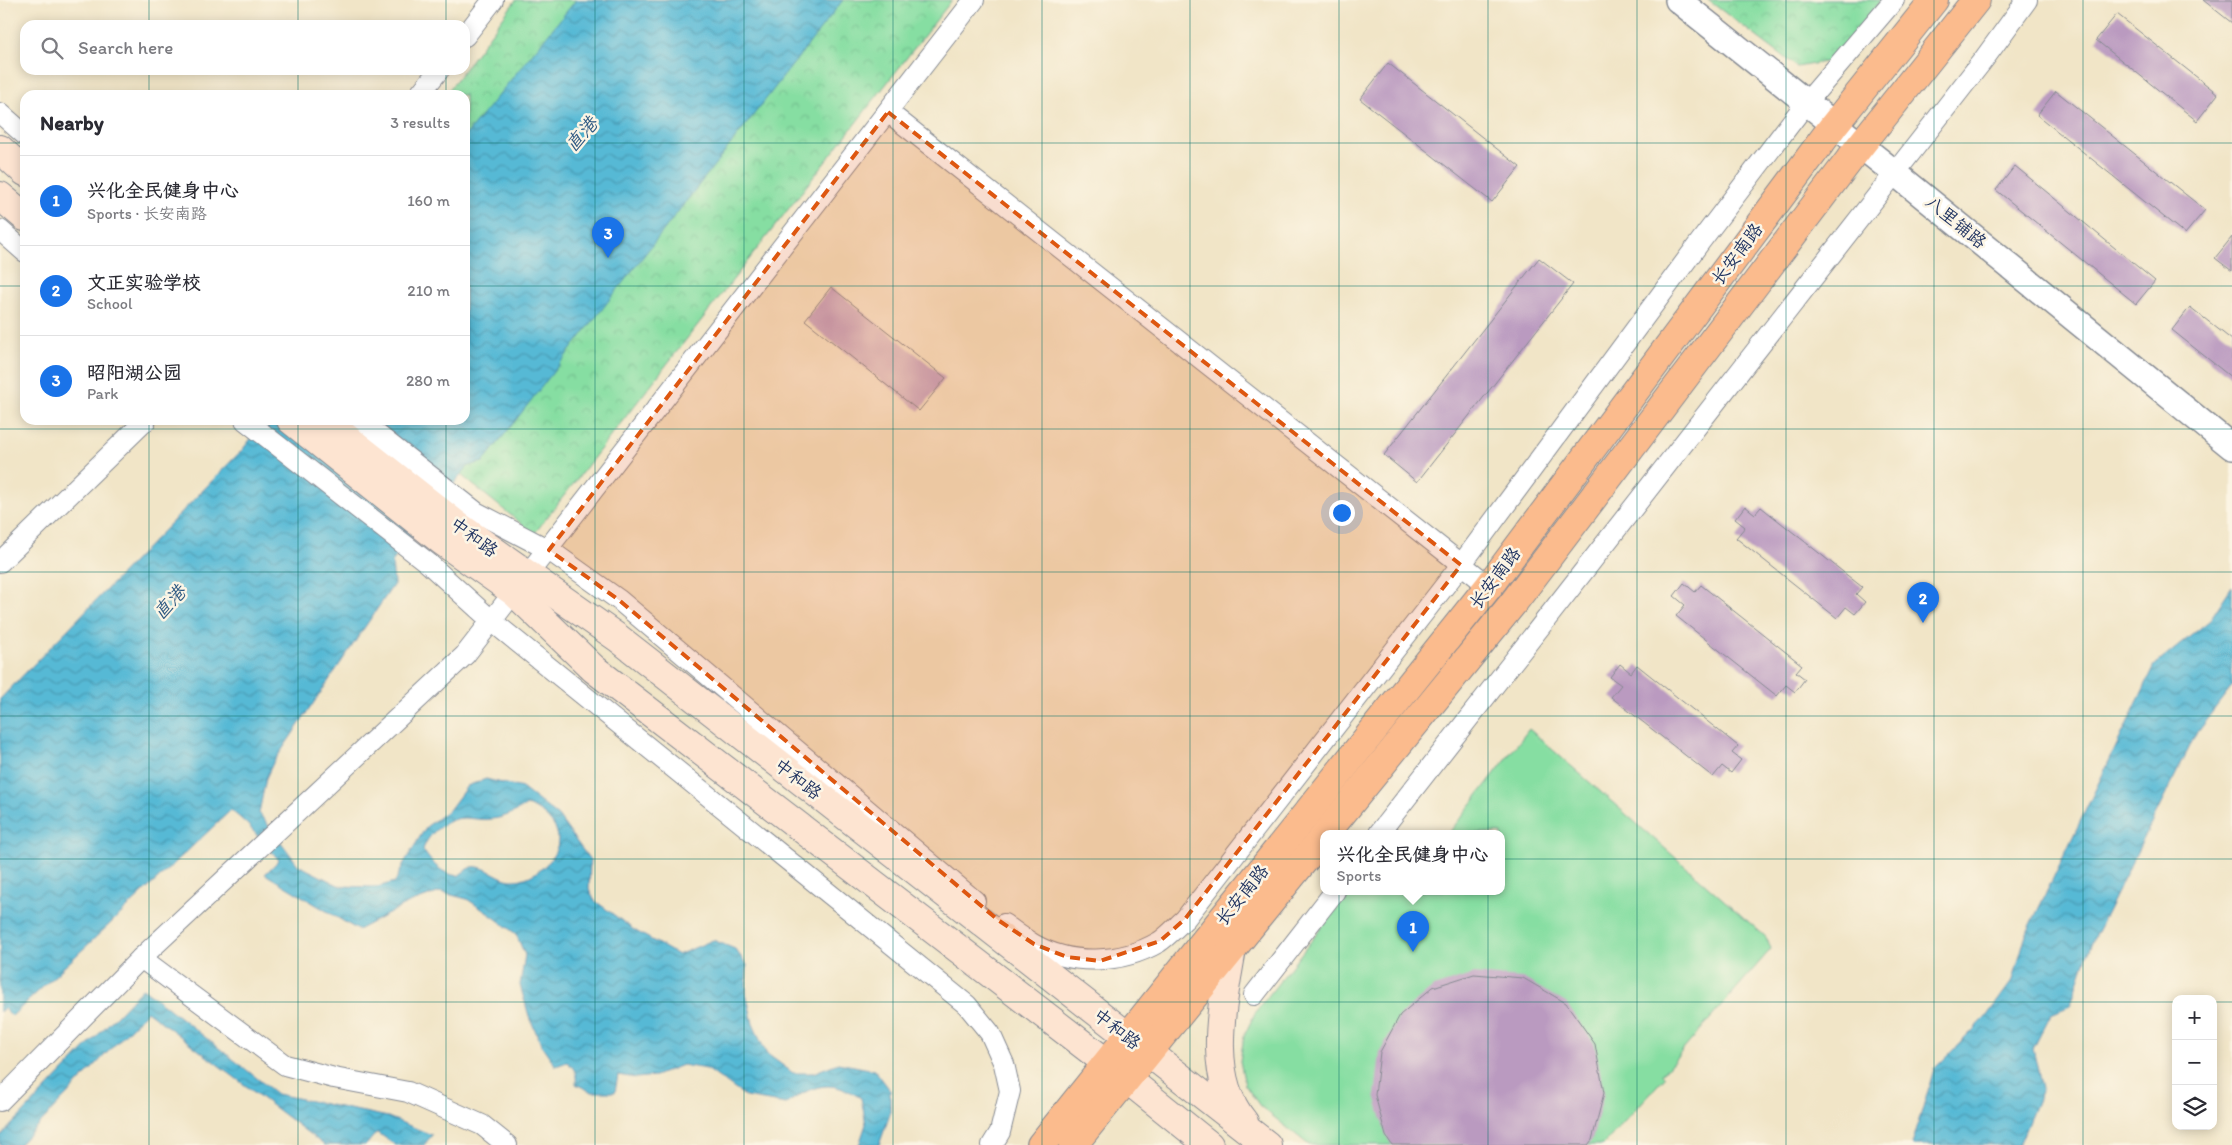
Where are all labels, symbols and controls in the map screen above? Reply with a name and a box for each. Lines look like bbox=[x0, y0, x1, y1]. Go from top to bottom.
search box bbox=[20, 20, 470, 75]
icon: search bbox=[38, 34, 66, 62]
text: Search here bbox=[78, 36, 173, 59]
text: Nearby bbox=[40, 110, 104, 135]
water label: 直港 bbox=[560, 111, 604, 156]
text: 3 results bbox=[390, 113, 450, 132]
text: 兴化全民健身中心 bbox=[87, 179, 239, 202]
text: 1 bbox=[52, 191, 60, 210]
text: 160 m bbox=[407, 191, 450, 210]
street label: 八里铺路 bbox=[1921, 191, 1991, 253]
text: Sports · 长安南路 bbox=[87, 204, 207, 223]
pin: 3 bbox=[592, 217, 624, 258]
street label: 长安南路 bbox=[1707, 219, 1767, 289]
text: 文正实验学校 bbox=[87, 271, 201, 294]
text: 2 bbox=[52, 281, 60, 300]
text: 210 m bbox=[407, 281, 450, 300]
text: School bbox=[87, 294, 133, 313]
text: 昭阳湖公园 bbox=[87, 361, 182, 384]
text: 3 bbox=[52, 371, 60, 390]
text: 280 m bbox=[406, 371, 450, 390]
text: Park bbox=[87, 384, 118, 403]
your location bbox=[1329, 500, 1355, 526]
street label: 中和路 bbox=[446, 512, 502, 562]
street label: 长安南路 bbox=[1465, 543, 1525, 613]
water label: 直港 bbox=[148, 579, 192, 624]
pin: 2 bbox=[1907, 582, 1939, 623]
street label: 中和路 bbox=[770, 754, 826, 804]
popup bbox=[1320, 830, 1505, 895]
text: 兴化全民健身中心 bbox=[1336, 843, 1489, 866]
street label: 长安南路 bbox=[1211, 860, 1273, 930]
text: Sports bbox=[1336, 866, 1381, 885]
pin: 1 bbox=[1397, 911, 1429, 952]
map controls bbox=[2172, 995, 2217, 1130]
button: + bbox=[2172, 995, 2217, 1040]
street label: 中和路 bbox=[1089, 1004, 1145, 1054]
button: − bbox=[2172, 1040, 2217, 1085]
button: layers bbox=[2172, 1085, 2217, 1130]

